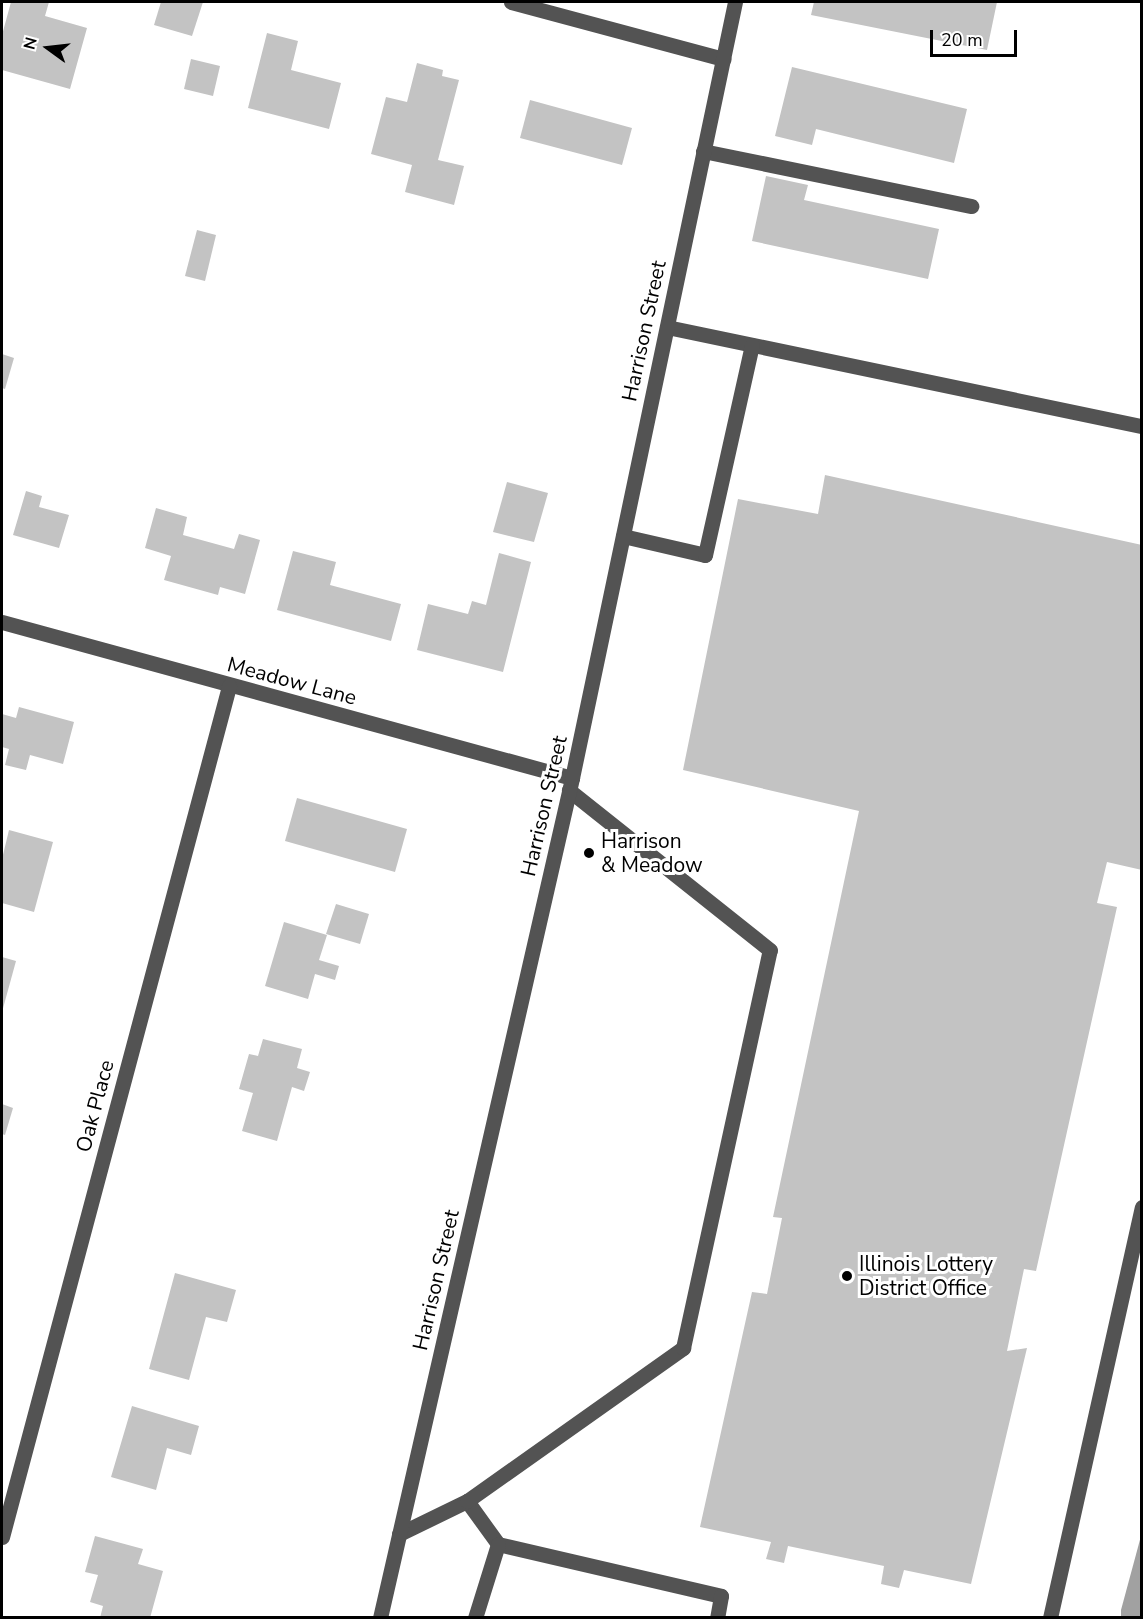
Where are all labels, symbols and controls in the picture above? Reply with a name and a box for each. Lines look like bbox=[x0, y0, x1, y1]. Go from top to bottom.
north arrow bbox=[18, 18, 78, 78]
scale bar bbox=[933, 18, 1020, 56]
text: 20 m bbox=[941, 28, 983, 52]
text: N bbox=[18, 35, 43, 52]
street label: Harrison Street bbox=[617, 258, 671, 404]
street label: Meadow Lane bbox=[225, 652, 359, 710]
street label: Harrison Street bbox=[516, 733, 572, 879]
place label: Harrison & Meadow bbox=[601, 828, 703, 878]
marker: Harrison & Meadow bbox=[582, 846, 596, 860]
street label: Oak Place bbox=[71, 1057, 119, 1155]
street label: Harrison Street bbox=[408, 1207, 464, 1353]
place label: Illinois Lottery District Office bbox=[859, 1251, 993, 1301]
marker: Illinois Lottery District Office bbox=[840, 1269, 854, 1283]

